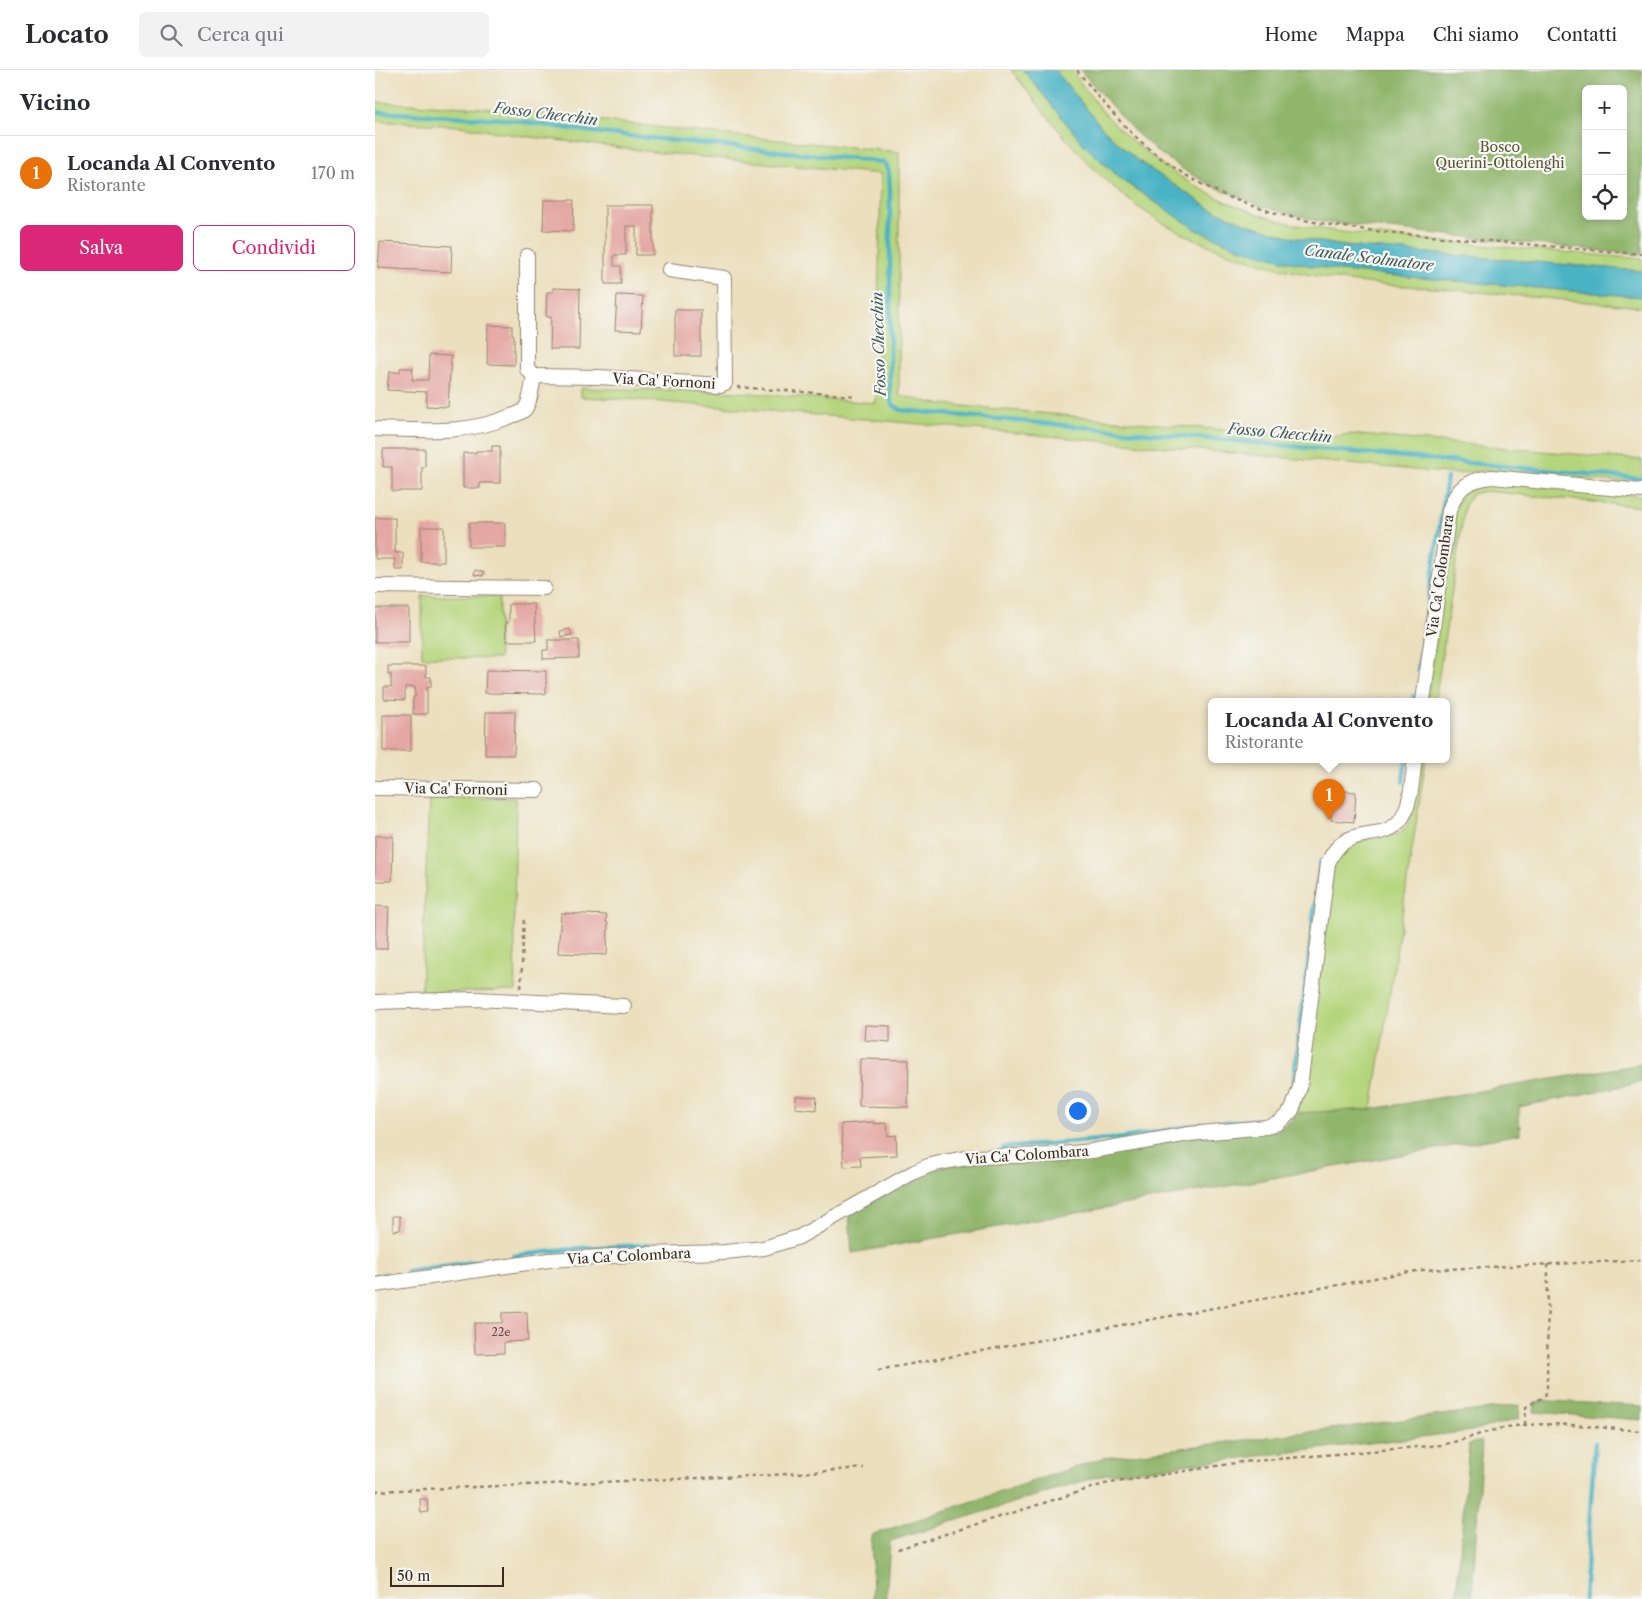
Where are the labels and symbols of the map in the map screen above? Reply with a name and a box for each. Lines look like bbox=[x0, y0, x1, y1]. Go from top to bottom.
water label: Fosso Checchin bbox=[492, 98, 599, 129]
park label: Bosco Querini-Ottolenghi bbox=[1436, 138, 1564, 172]
water label: Canale Scolmatore bbox=[1303, 240, 1435, 275]
water label: Fosso Checchin bbox=[867, 291, 890, 398]
street label: Via Ca' Fornoni bbox=[611, 369, 716, 393]
water label: Fosso Checchin bbox=[1226, 418, 1333, 447]
street label: Via Ca' Colombara bbox=[1422, 513, 1458, 640]
street label: Via Ca' Fornoni bbox=[403, 779, 508, 799]
pin: 1 bbox=[1313, 779, 1345, 820]
your location bbox=[1065, 1098, 1091, 1124]
street label: Via Ca' Colombara bbox=[963, 1142, 1090, 1168]
street label: Via Ca' Colombara bbox=[566, 1244, 692, 1268]
house number: 22e bbox=[492, 1325, 510, 1339]
scale bar bbox=[390, 1564, 504, 1587]

